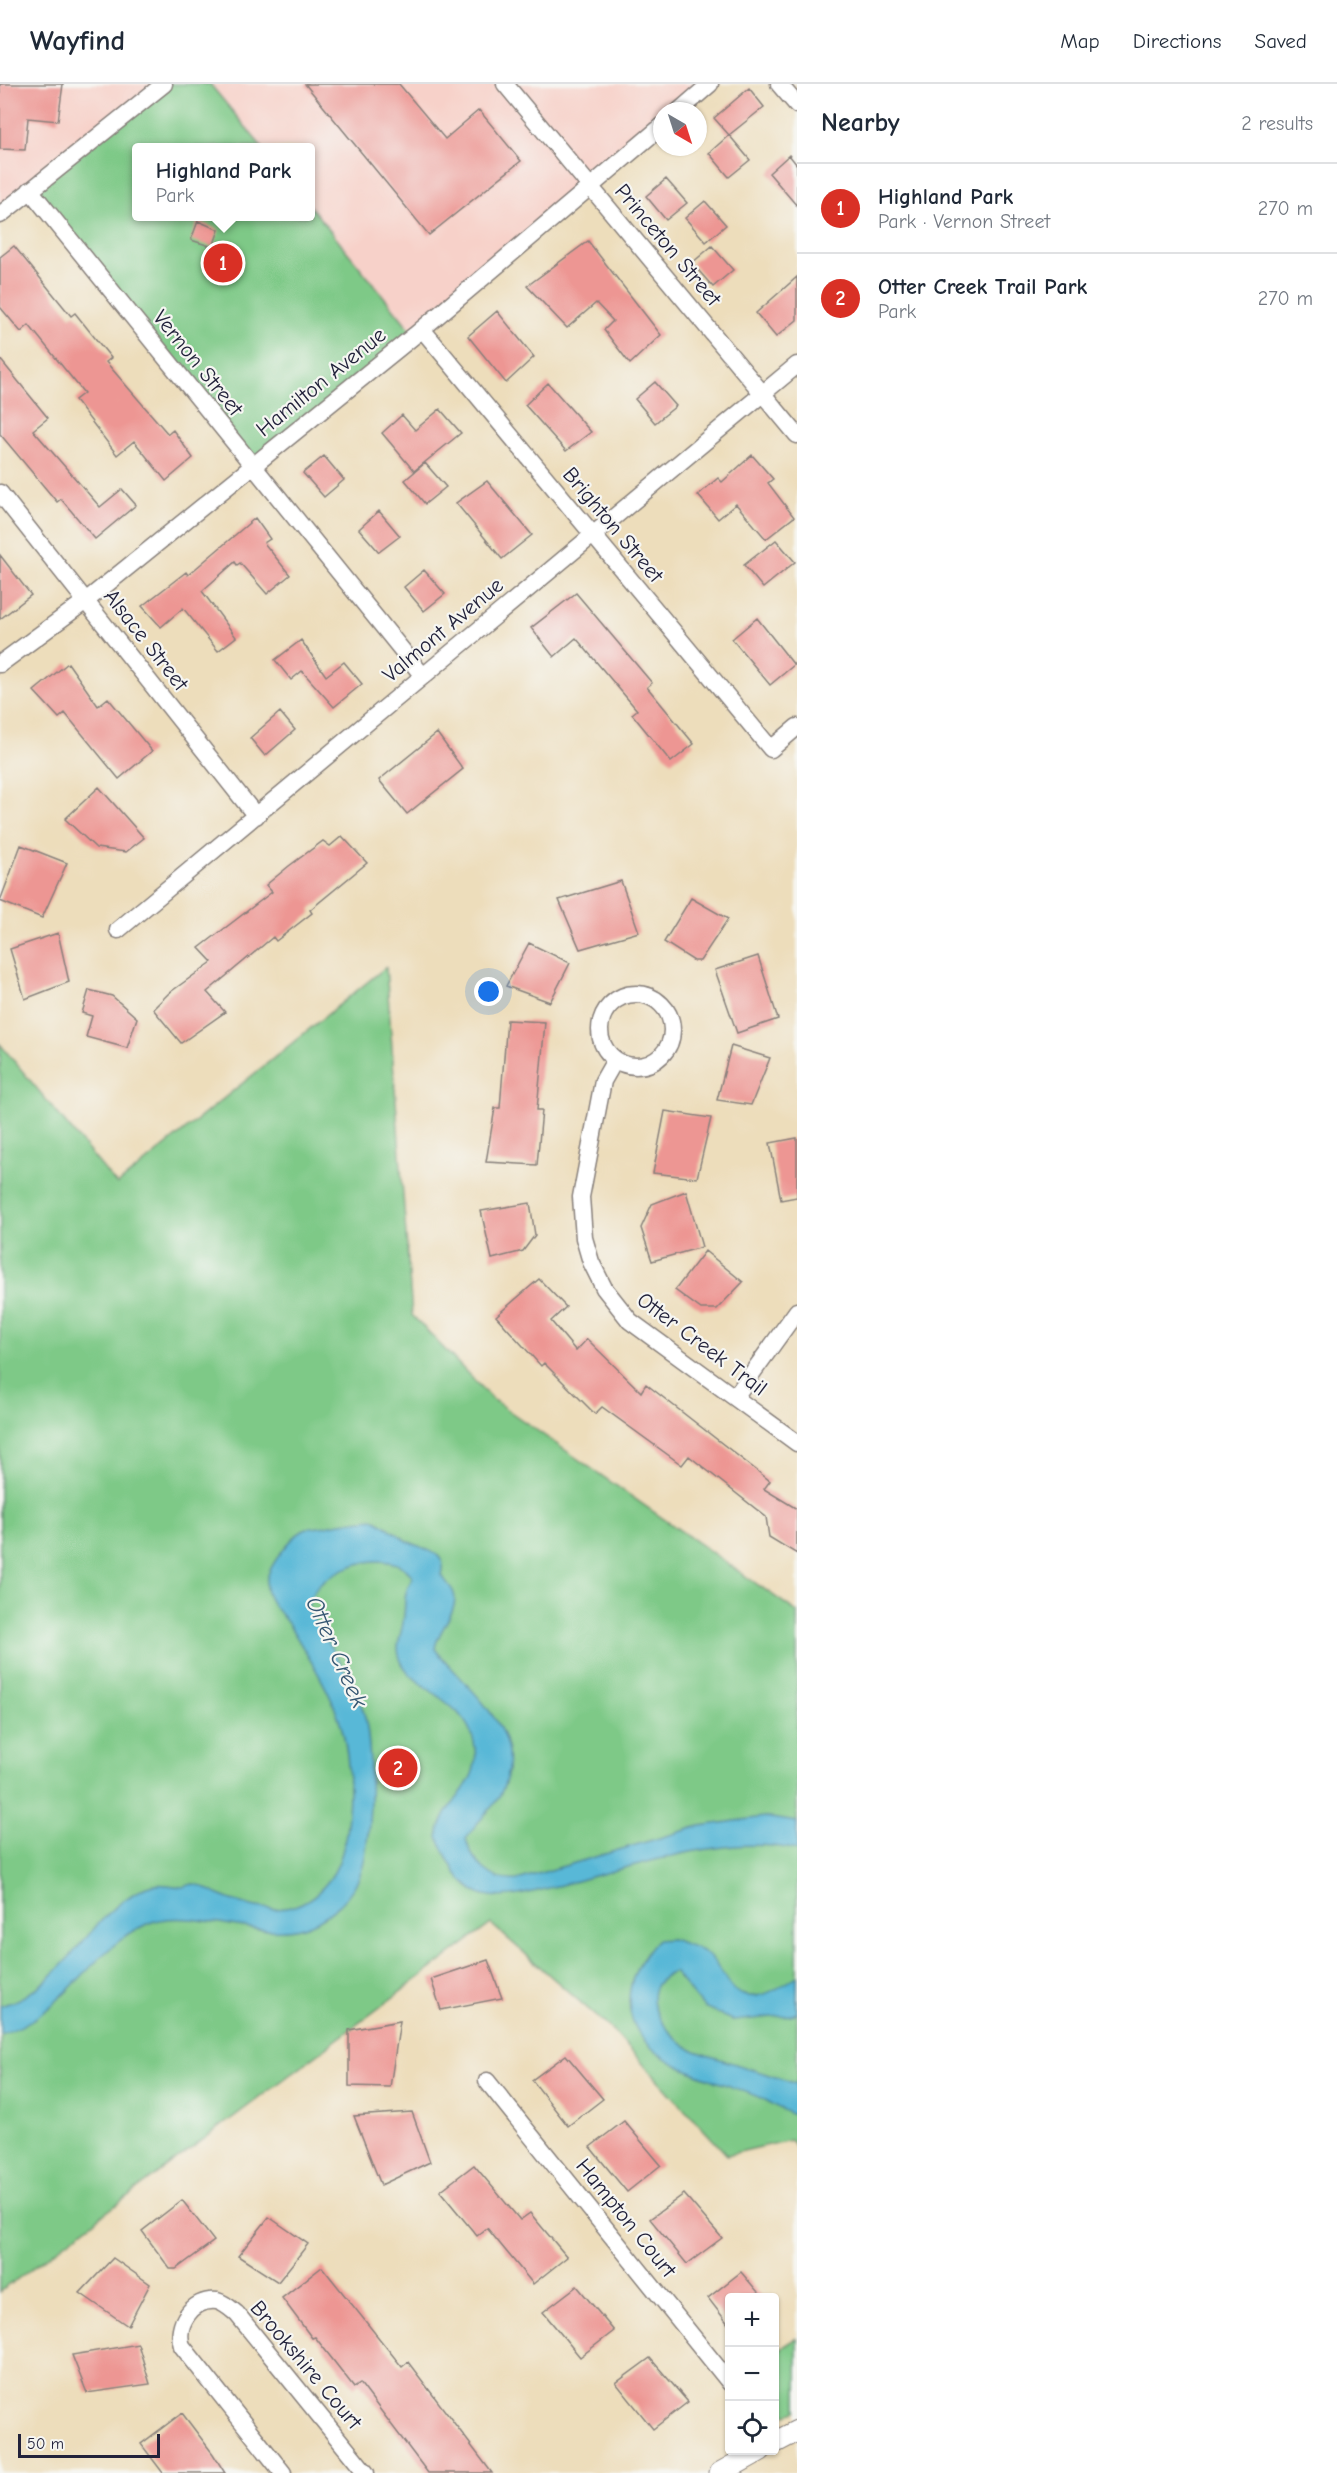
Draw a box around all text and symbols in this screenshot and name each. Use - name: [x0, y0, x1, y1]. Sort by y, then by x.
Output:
- text: Wayfind: [30, 25, 125, 57]
- text: Map: [1060, 29, 1100, 53]
- text: Directions: [1133, 29, 1222, 53]
- text: Saved: [1255, 29, 1307, 53]
- north arrow: [653, 102, 707, 156]
- text: Nearby: [821, 108, 900, 138]
- text: 2 results: [1241, 112, 1313, 135]
- popup: [132, 143, 315, 221]
- text: Highland Park: [156, 158, 291, 184]
- street label: Princeton Street: [609, 179, 727, 312]
- text: Park: [156, 184, 194, 207]
- text: Highland Park: [878, 184, 1013, 210]
- text: 1: [837, 197, 844, 220]
- text: 270 m: [1258, 197, 1313, 220]
- text: Park · Vernon Street: [878, 210, 1050, 233]
- pin: 1: [204, 240, 242, 285]
- text: Otter Creek Trail Park: [878, 274, 1087, 300]
- text: 2: [836, 287, 845, 310]
- text: 270 m: [1258, 287, 1313, 310]
- text: Park: [878, 300, 916, 323]
- street label: Vernon Street: [147, 305, 249, 422]
- street label: Hamilton Avenue: [251, 322, 391, 442]
- street label: Brighton Street: [557, 462, 669, 589]
- street label: Valmont Avenue: [377, 572, 509, 688]
- street label: Alsace Street: [98, 584, 194, 697]
- your location: [474, 977, 503, 1006]
- street label: Otter Creek Trail: [632, 1287, 772, 1401]
- water label: Otter Creek: [300, 1592, 374, 1712]
- pin: 2: [378, 1746, 418, 1790]
- street label: Hampton Court: [570, 2153, 682, 2283]
- map controls: [725, 2293, 779, 2455]
- button: +: [725, 2293, 779, 2347]
- street label: Brookshire Court: [245, 2295, 368, 2435]
- button: −: [725, 2347, 779, 2401]
- button: locate: [725, 2401, 779, 2455]
- scale bar: [18, 2431, 160, 2458]
- text: 50 m: [27, 2435, 64, 2453]

